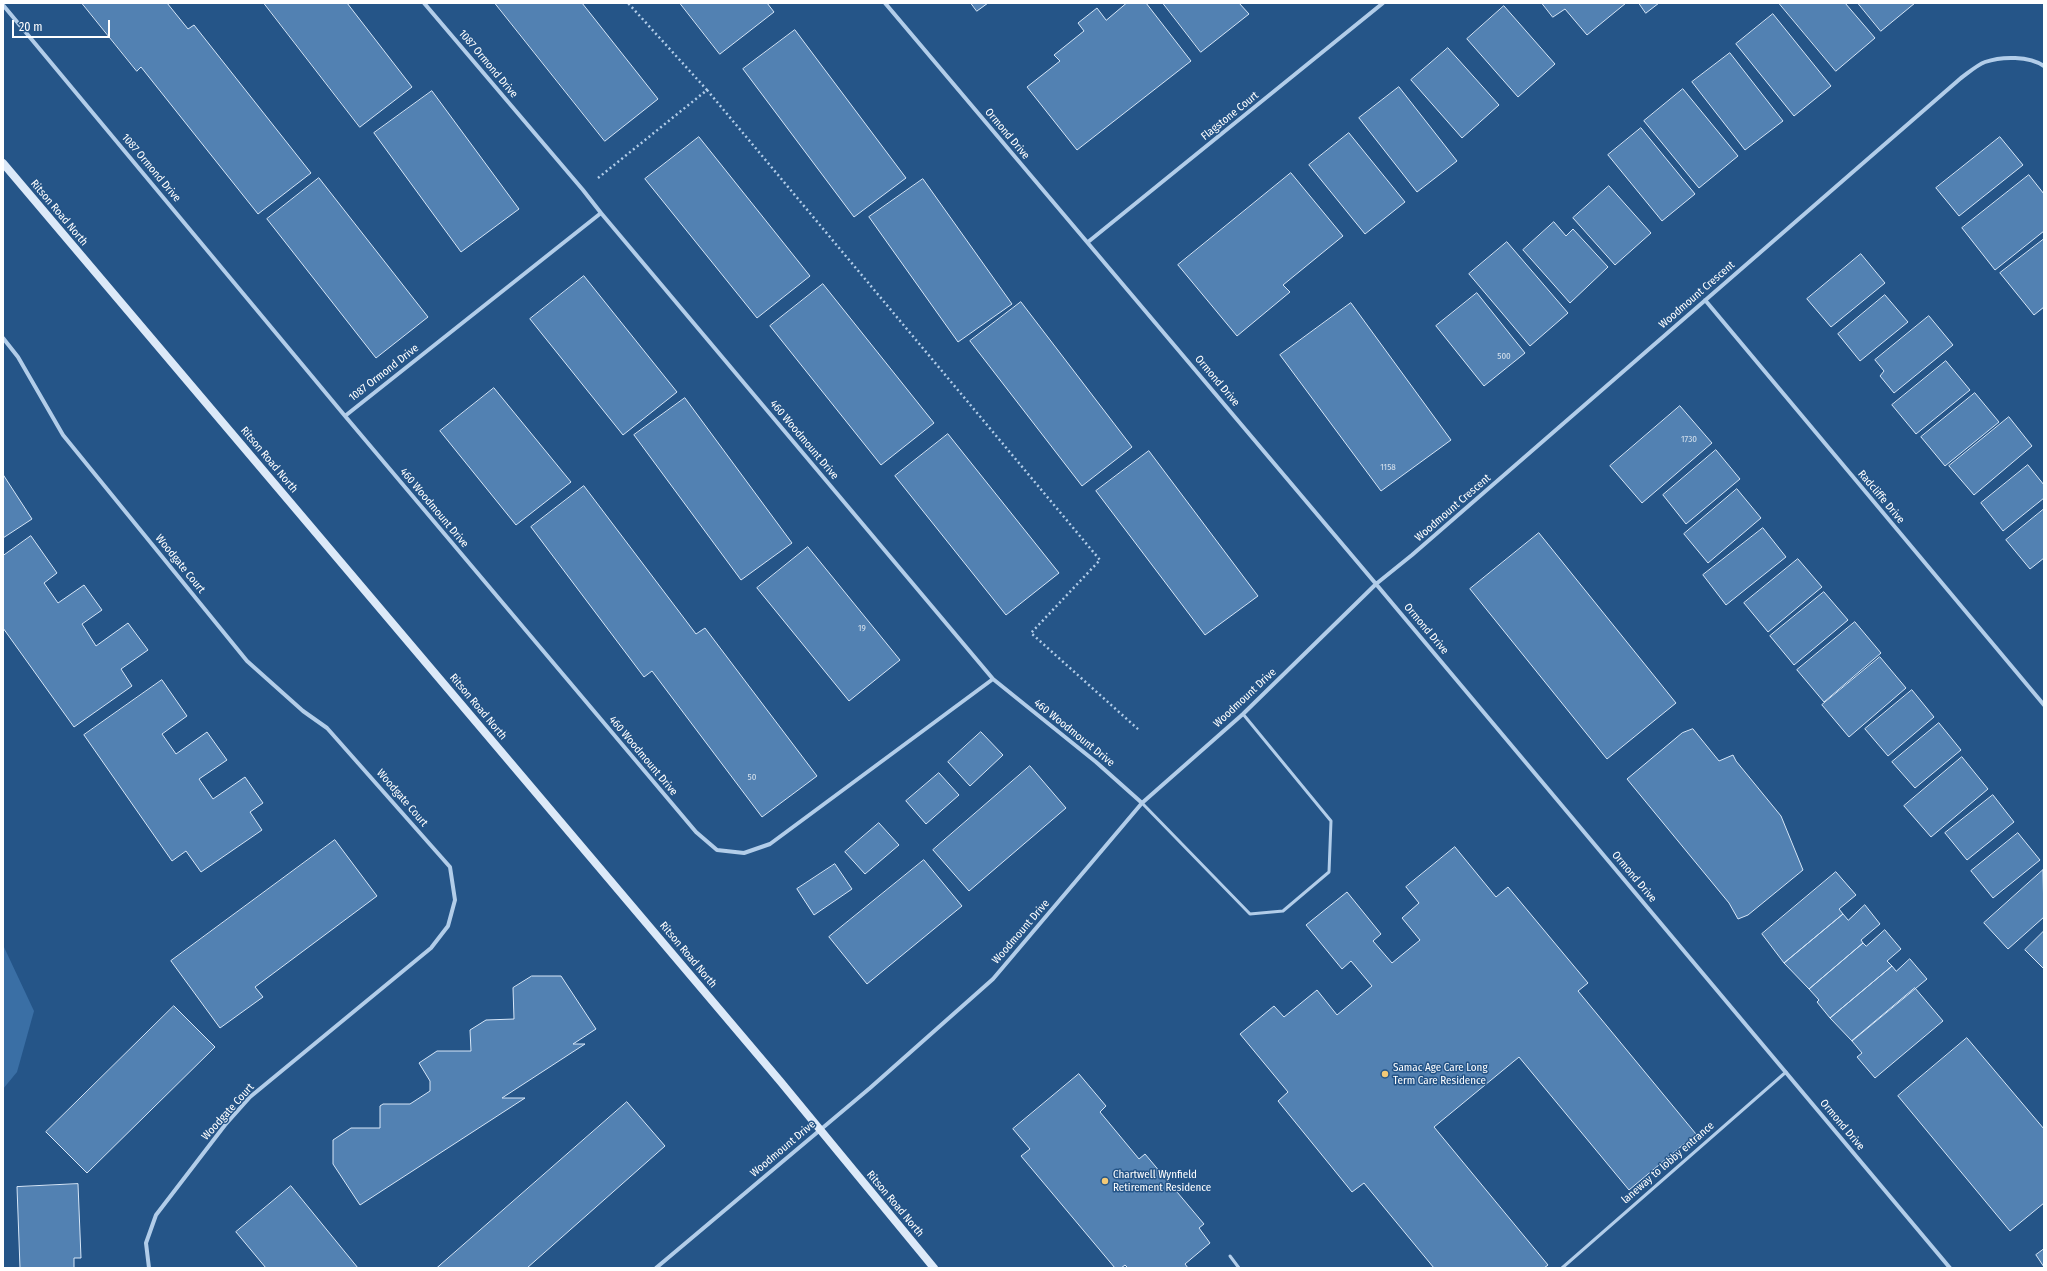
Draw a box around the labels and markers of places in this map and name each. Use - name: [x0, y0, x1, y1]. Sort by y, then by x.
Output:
- place label: Samac Age Care Long Term Care Residence: [1393, 1061, 1488, 1087]
- marker: Samac Age Care Long Term Care Residence: [1380, 1069, 1390, 1079]
- place label: Chartwell Wynfield Retirement Residence: [1113, 1168, 1211, 1194]
- marker: Chartwell Wynfield Retirement Residence: [1100, 1176, 1110, 1186]

